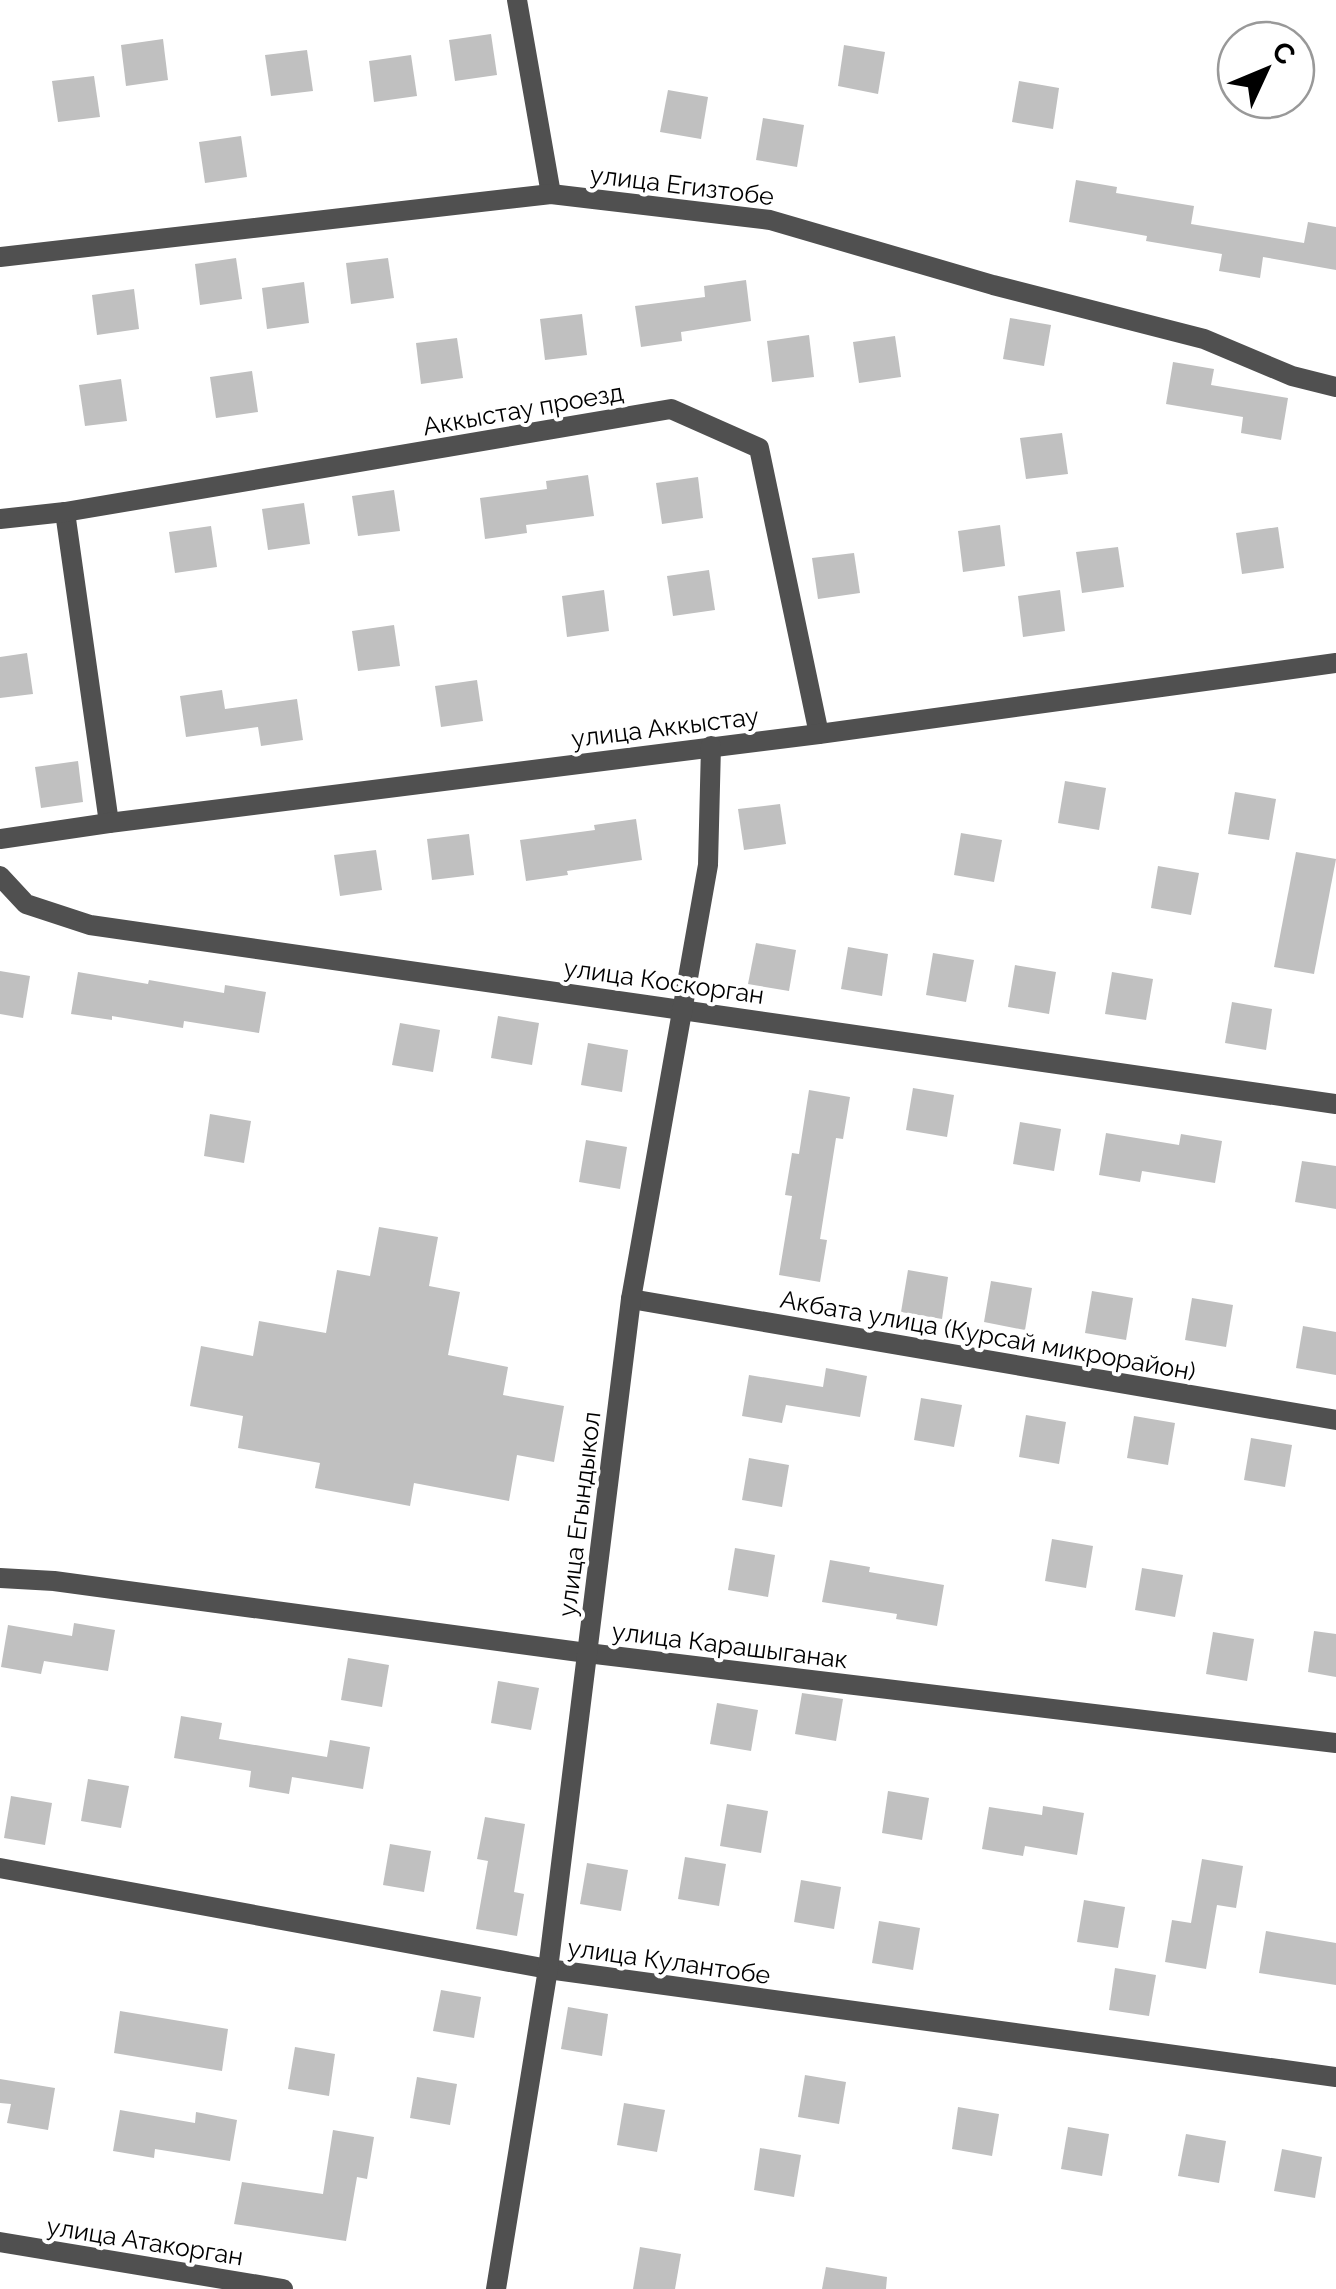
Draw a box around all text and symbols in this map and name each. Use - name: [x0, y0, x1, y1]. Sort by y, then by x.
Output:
- north arrow: [1216, 20, 1316, 120]
- text: С: [1265, 35, 1302, 71]
- street label: улица Егизтобе: [588, 159, 776, 211]
- street label: Аккыстау проезд: [420, 377, 626, 441]
- street label: улица Аккыстау: [570, 701, 761, 753]
- street label: улица Коскорган: [562, 952, 766, 1010]
- street label: Акбата улица (Курсай микрорайон): [778, 1284, 1198, 1386]
- street label: улица Егындыкол: [552, 1410, 606, 1618]
- street label: улица Карашыганак: [610, 1616, 850, 1674]
- street label: улица Кулантобе: [566, 1932, 772, 1990]
- street label: улица Атакорган: [45, 2211, 245, 2271]

